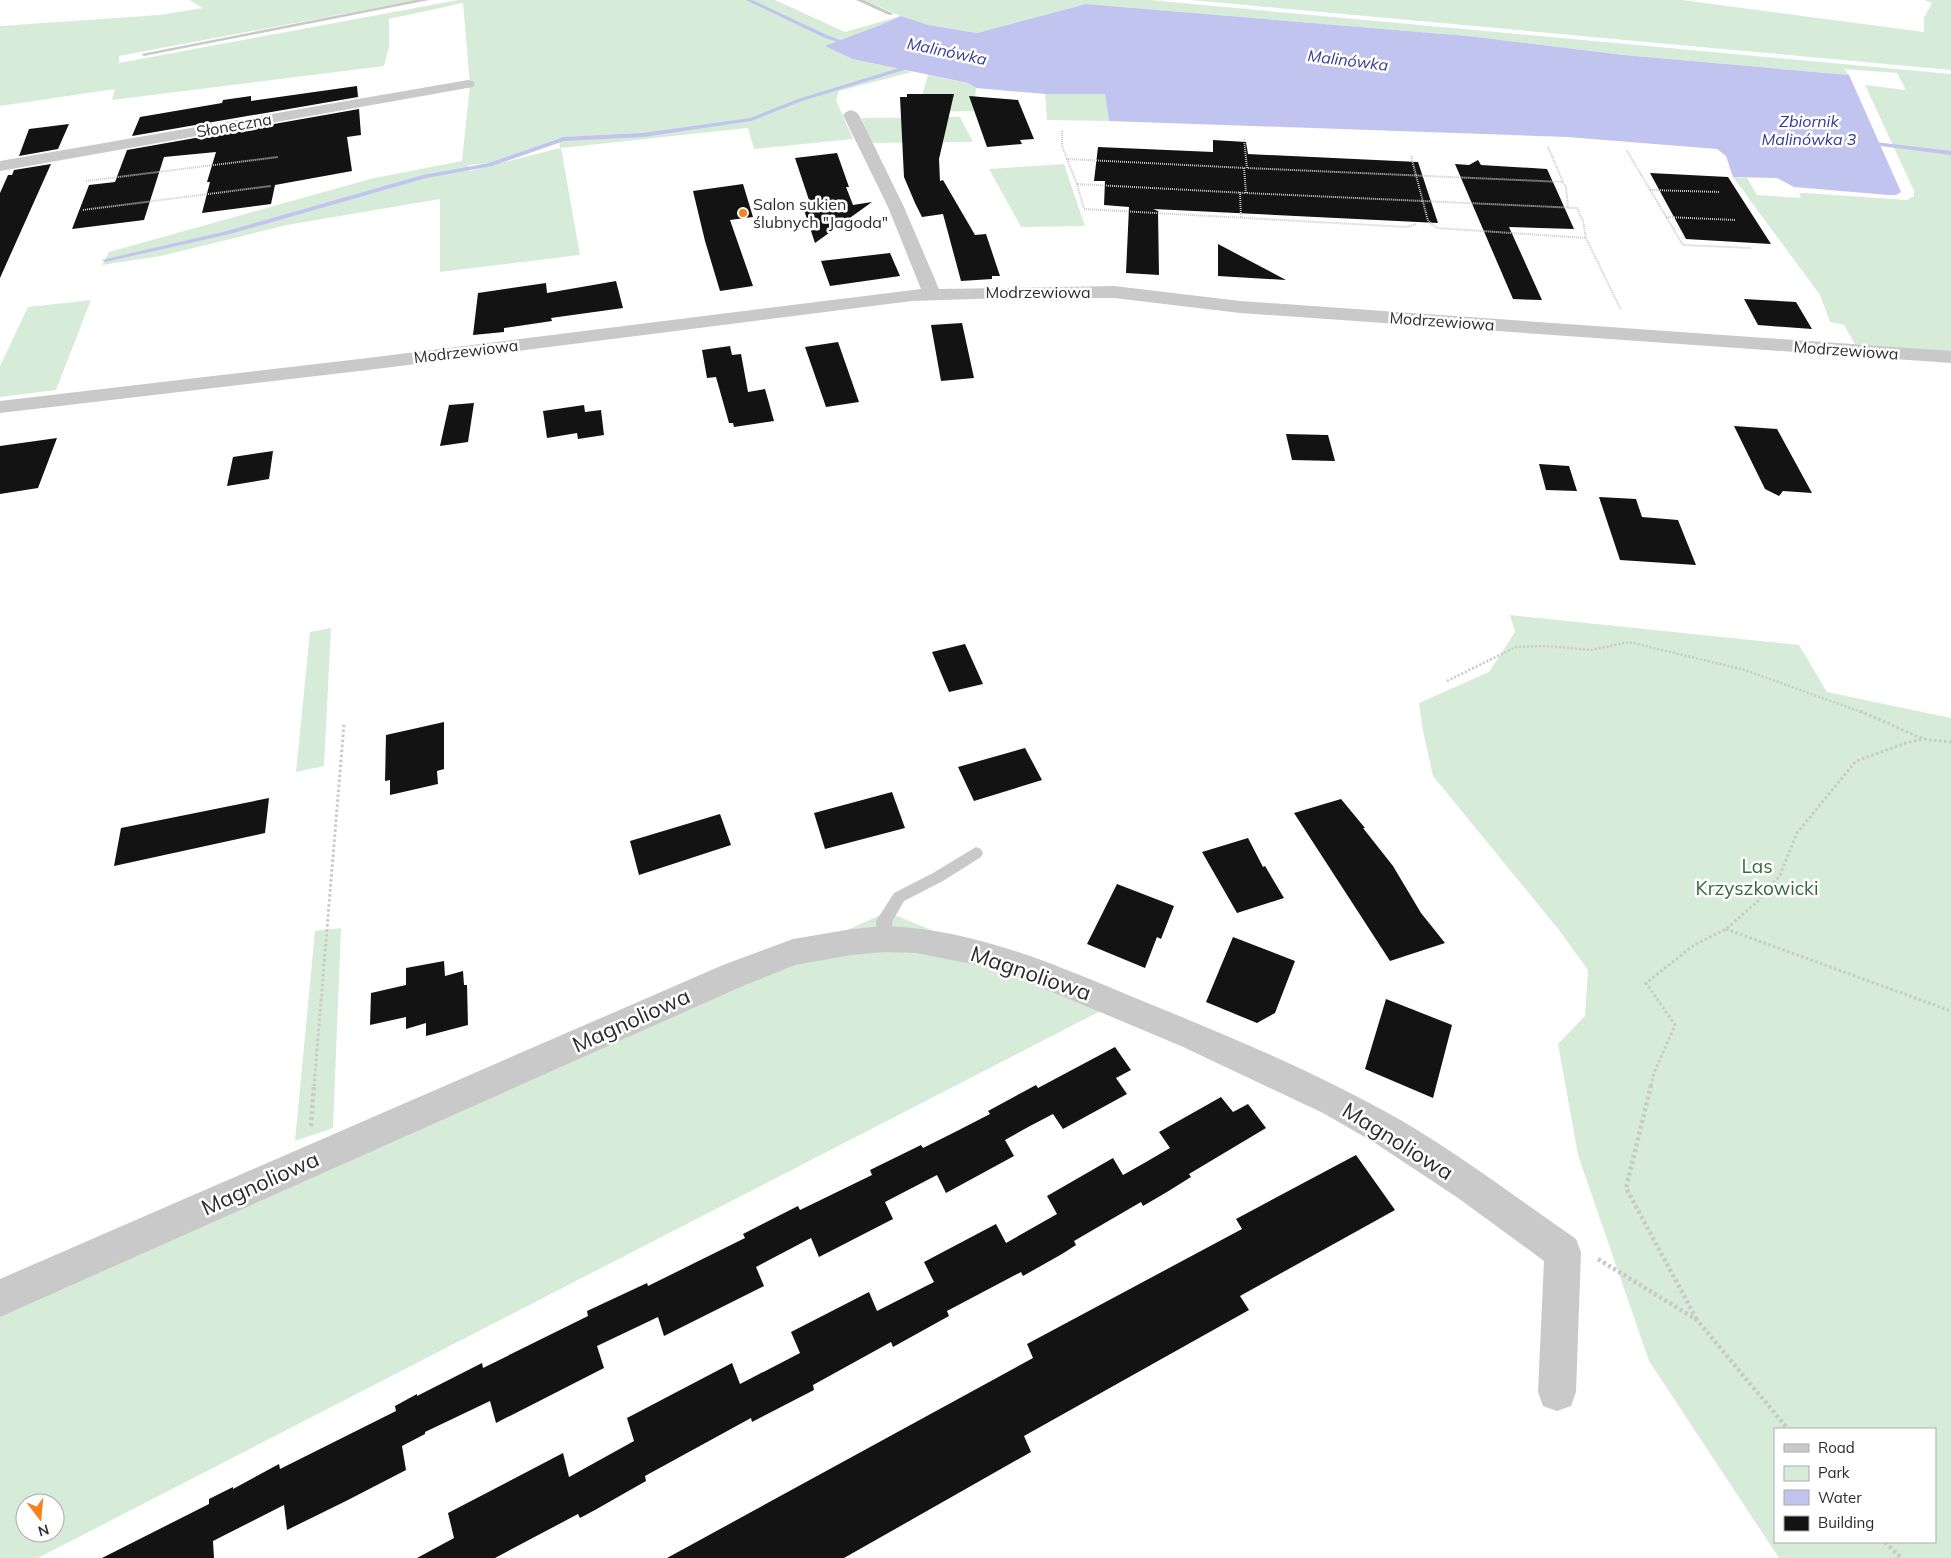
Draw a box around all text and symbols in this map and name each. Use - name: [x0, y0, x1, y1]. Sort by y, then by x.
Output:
- water label: Malinówka: [905, 33, 989, 69]
- water label: Malinówka: [1307, 45, 1390, 75]
- street label: Słoneczna: [195, 109, 273, 141]
- water label: Zbiornik Malinówka 3: [1762, 111, 1857, 149]
- place label: Salon sukien ślubnych "Jagoda": [753, 194, 888, 232]
- marker: Salon sukien ślubnych "Jagoda": [737, 207, 749, 219]
- street label: Modrzewiowa: [985, 282, 1091, 302]
- street label: Modrzewiowa: [1389, 307, 1495, 335]
- street label: Modrzewiowa: [413, 335, 519, 367]
- street label: Modrzewiowa: [1793, 336, 1899, 364]
- park label: Las Krzyszkowicki: [1696, 854, 1818, 900]
- street label: Magnoliowa: [967, 939, 1095, 1007]
- street label: Magnoliowa: [568, 982, 694, 1058]
- street label: Magnoliowa: [1337, 1096, 1459, 1186]
- street label: Magnoliowa: [197, 1145, 323, 1221]
- legend: [1774, 1428, 1936, 1543]
- text: Road: [1818, 1438, 1855, 1457]
- text: Park: [1818, 1463, 1850, 1482]
- text: Water: [1818, 1488, 1862, 1507]
- north arrow: [15, 1493, 65, 1543]
- text: Building: [1818, 1513, 1874, 1532]
- text: N: [36, 1520, 51, 1541]

